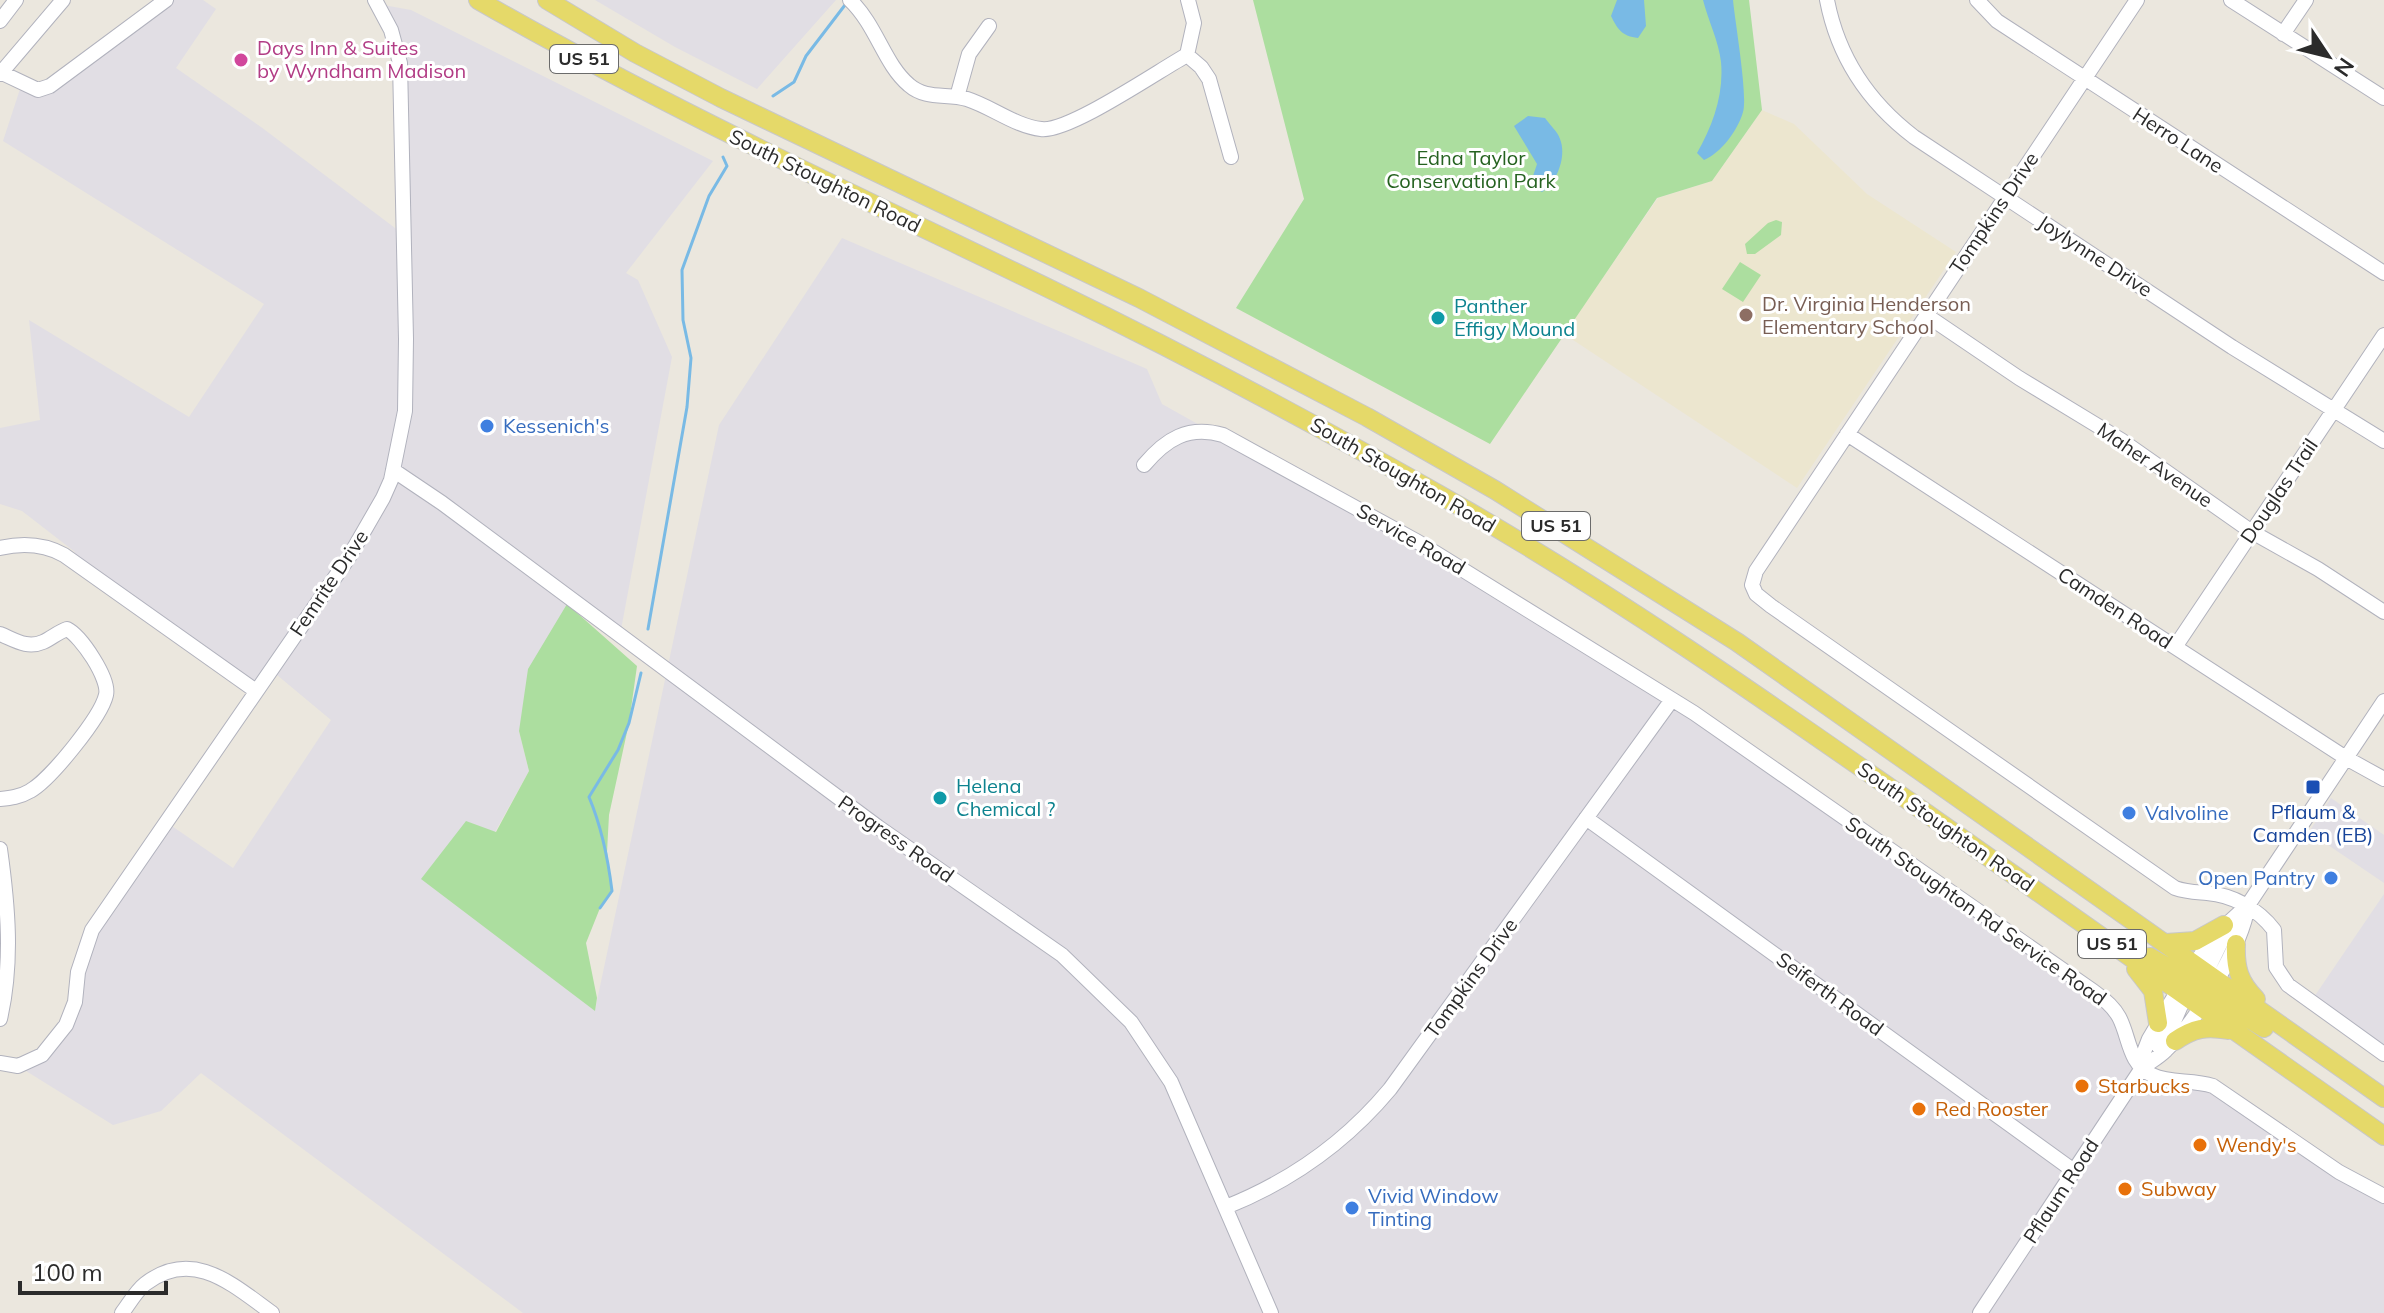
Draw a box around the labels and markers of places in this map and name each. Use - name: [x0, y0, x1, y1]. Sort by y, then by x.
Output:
- place label: Days Inn & Suites by Wyndham Madison: [257, 35, 466, 83]
- marker: Days Inn & Suites by Wyndham Madison: [232, 51, 250, 69]
- place label: Dr. Virginia Henderson Elementary School: [1762, 291, 1971, 339]
- place label: Panther Effigy Mound: [1454, 293, 1575, 341]
- marker: Dr. Virginia Henderson Elementary School: [1737, 306, 1755, 324]
- marker: Panther Effigy Mound: [1429, 309, 1447, 327]
- place label: Kessenich's: [503, 413, 610, 438]
- marker: Kessenich's: [478, 417, 496, 435]
- place label: Helena Chemical ?: [956, 773, 1055, 821]
- marker: Pflaum & Camden (EB): [2304, 778, 2322, 796]
- marker: Helena Chemical ?: [931, 789, 949, 807]
- place label: Pflaum & Camden (EB): [2253, 799, 2373, 847]
- place label: Valvoline: [2145, 800, 2229, 825]
- marker: Valvoline: [2120, 804, 2138, 822]
- place label: Open Pantry: [2198, 865, 2315, 890]
- marker: Open Pantry: [2322, 869, 2340, 887]
- place label: Starbucks: [2098, 1073, 2190, 1098]
- marker: Starbucks: [2073, 1077, 2091, 1095]
- place label: Red Rooster: [1935, 1096, 2049, 1121]
- marker: Red Rooster: [1910, 1100, 1928, 1118]
- place label: Wendy's: [2216, 1132, 2297, 1157]
- marker: Wendy's: [2191, 1136, 2209, 1154]
- place label: Subway: [2141, 1176, 2217, 1201]
- marker: Subway: [2116, 1180, 2134, 1198]
- place label: Vivid Window Tinting: [1368, 1183, 1499, 1231]
- marker: Vivid Window Tinting: [1343, 1199, 1361, 1217]

